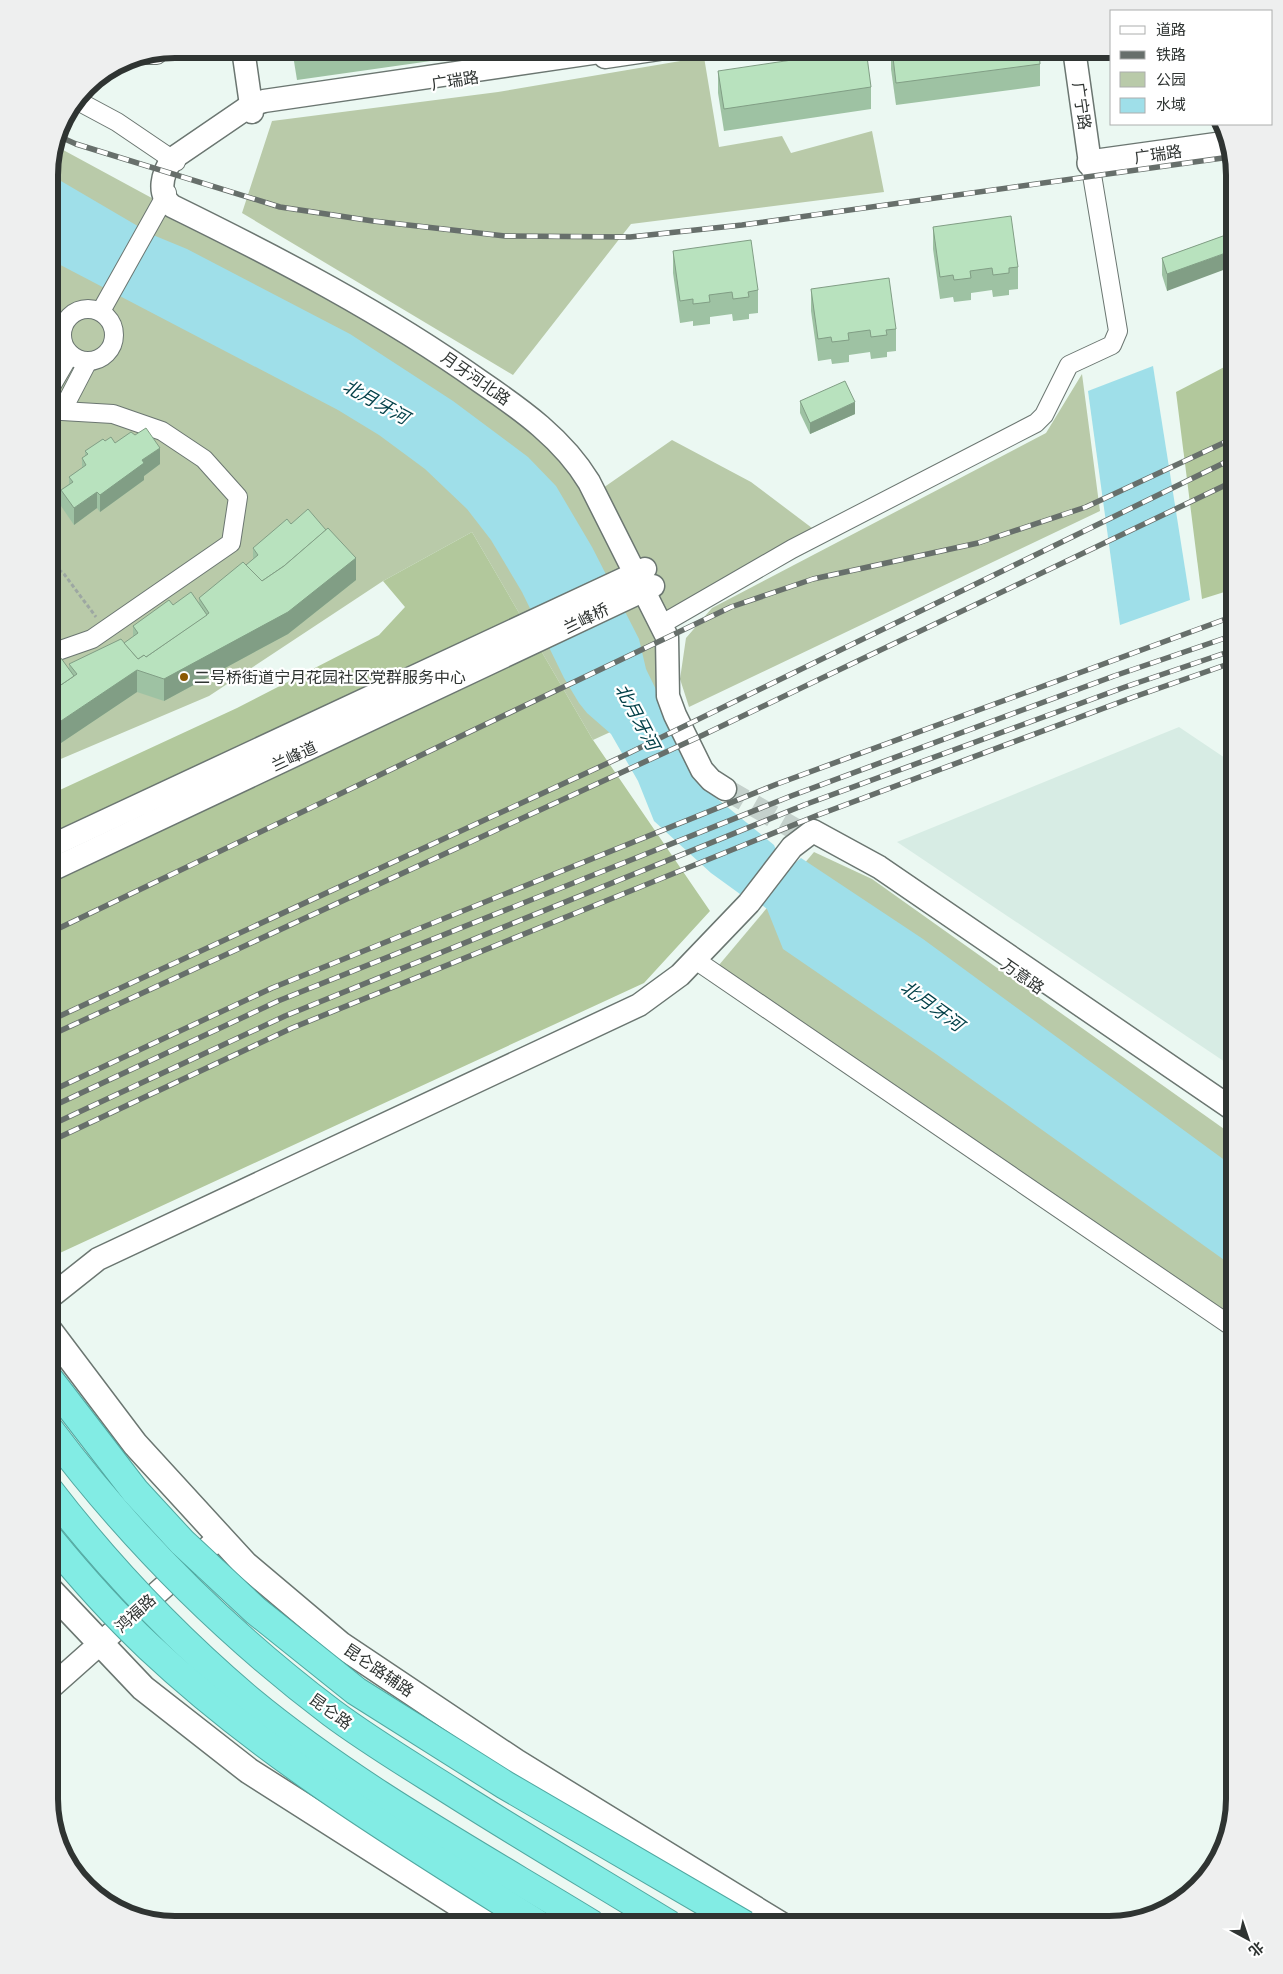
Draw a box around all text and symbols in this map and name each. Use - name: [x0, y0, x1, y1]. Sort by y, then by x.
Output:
- legend: [1110, 10, 1273, 125]
- text: 道路: [1156, 20, 1186, 39]
- text: 铁路: [1156, 45, 1186, 64]
- street label: 广瑞路: [430, 66, 480, 94]
- text: 公园: [1156, 70, 1186, 89]
- street label: 广宁路: [1069, 81, 1095, 131]
- text: 水域: [1156, 95, 1186, 114]
- street label: 广瑞路: [1133, 141, 1183, 167]
- street label: 月牙河北路: [437, 347, 515, 409]
- water label: 北月牙河: [339, 374, 416, 431]
- street label: 兰峰桥: [560, 598, 612, 638]
- place label: 二号桥街道宁月花园社区党群服务中心: [194, 667, 466, 687]
- marker: 二号桥街道宁月花园社区党群服务中心: [178, 671, 190, 683]
- water label: 北月牙河: [610, 680, 666, 757]
- street label: 兰峰道: [268, 737, 320, 775]
- street label: 万意路: [998, 954, 1048, 998]
- water label: 北月牙河: [896, 975, 971, 1038]
- street label: 鸿福路: [110, 1590, 160, 1636]
- street label: 昆仑路辅路: [340, 1639, 418, 1701]
- street label: 昆仑路: [306, 1689, 356, 1733]
- north arrow: [1223, 1914, 1273, 1964]
- text: 北: [1245, 1938, 1268, 1960]

